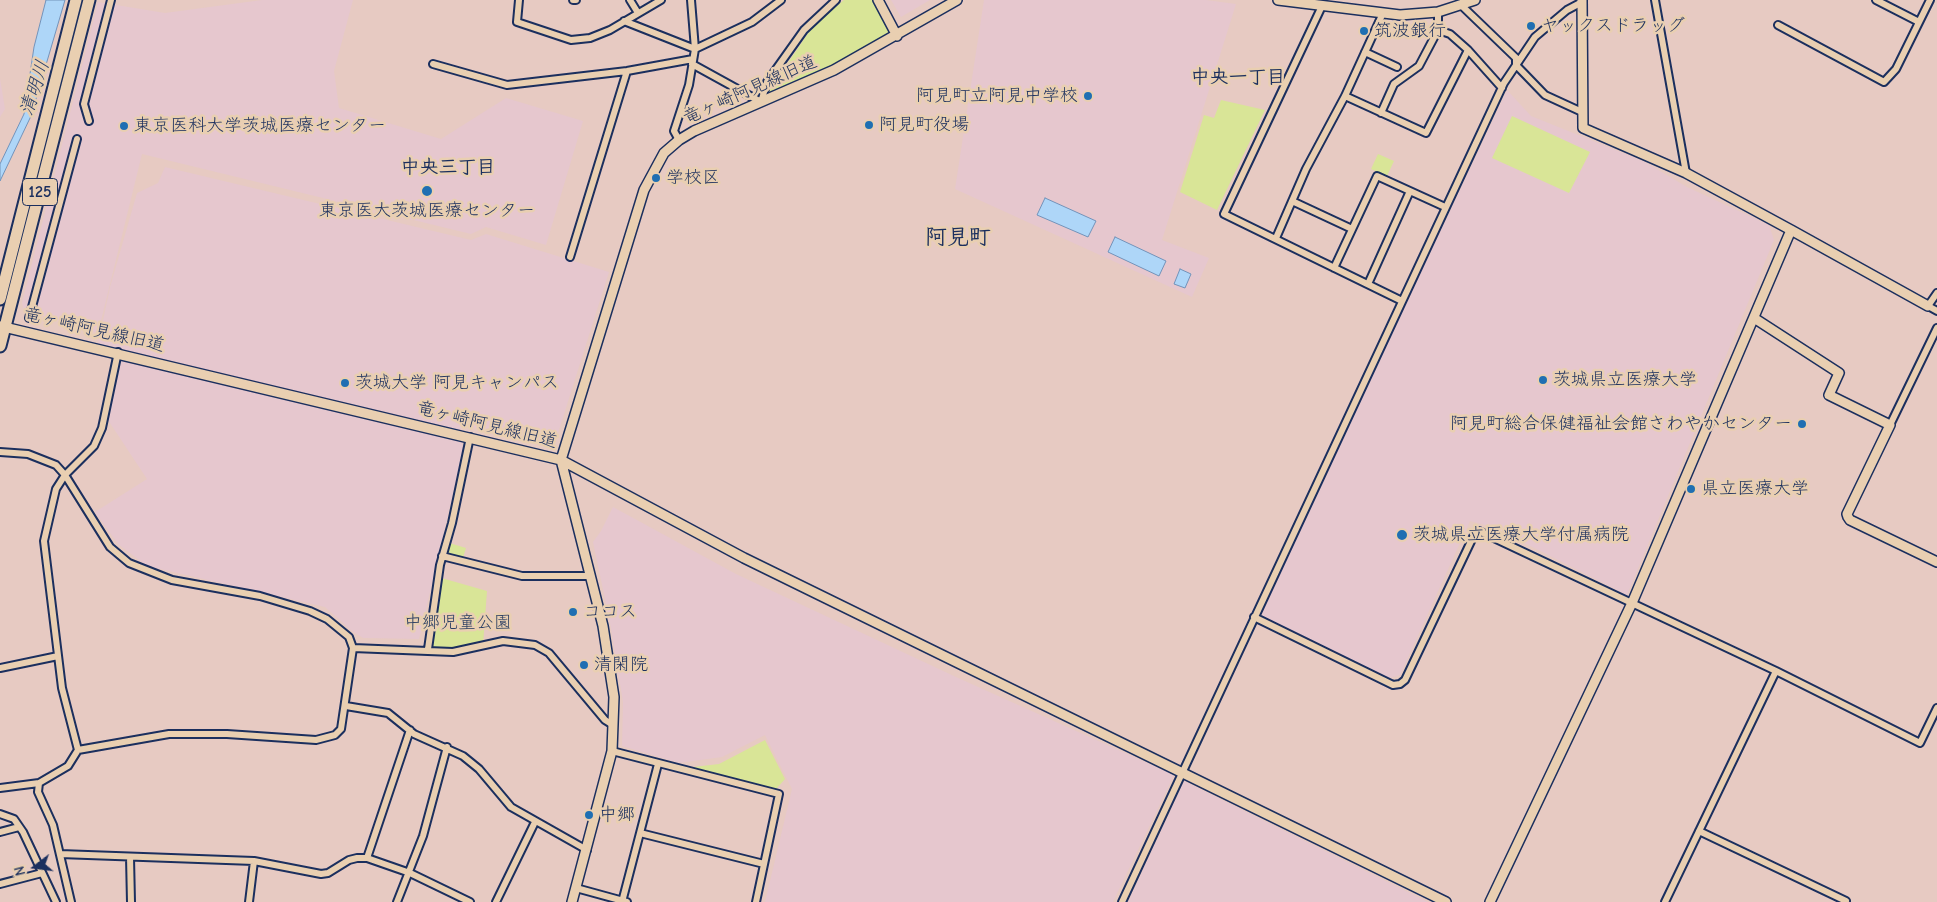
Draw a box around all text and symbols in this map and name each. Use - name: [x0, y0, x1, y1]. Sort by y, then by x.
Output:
- place label: ヤックスドラッグ: [1541, 15, 1685, 37]
- place label: 筑波銀行: [1374, 20, 1446, 42]
- marker: ヤックスドラッグ: [1525, 20, 1537, 32]
- marker: 筑波銀行: [1358, 25, 1370, 37]
- street label: 竜ヶ崎阿見線旧道: [680, 51, 820, 129]
- water label: 清明川: [15, 57, 55, 119]
- district label: 中央一丁目: [1191, 67, 1285, 89]
- place label: 阿見町立阿見中学校: [916, 85, 1078, 107]
- marker: 阿見町立阿見中学校: [1082, 90, 1094, 102]
- place label: 阿見町役場: [879, 114, 969, 136]
- place label: 東京医科大学茨城医療センター: [134, 115, 386, 137]
- marker: 阿見町役場: [863, 119, 875, 131]
- marker: 東京医科大学茨城医療センター: [118, 120, 130, 132]
- district label: 中央三丁目: [401, 157, 495, 179]
- place label: 学校区: [666, 167, 720, 189]
- marker: 学校区: [650, 172, 662, 184]
- road number: 125: [22, 178, 58, 206]
- marker: 東京医大茨城医療センター: [420, 184, 434, 198]
- place label: 東京医大茨城医療センター: [319, 200, 535, 222]
- district label: 阿見町: [925, 225, 991, 251]
- street label: 竜ヶ崎阿見線旧道: [21, 303, 167, 357]
- place label: 茨城県立医療大学: [1553, 369, 1697, 391]
- place label: 茨城大学 阿見キャンパス: [355, 372, 559, 394]
- marker: 茨城県立医療大学: [1537, 374, 1549, 386]
- marker: 茨城大学 阿見キャンパス: [339, 377, 351, 389]
- street label: 竜ヶ崎阿見線旧道: [415, 397, 559, 453]
- place label: 阿見町総合保健福祉会館さわやかセンター: [1450, 413, 1792, 435]
- marker: 阿見町総合保健福祉会館さわやかセンター: [1796, 418, 1808, 430]
- place label: 県立医療大学: [1701, 478, 1809, 500]
- marker: 県立医療大学: [1685, 483, 1697, 495]
- place label: 茨城県立医療大学付属病院: [1413, 524, 1629, 546]
- marker: 茨城県立医療大学付属病院: [1395, 528, 1409, 542]
- place label: ココス: [583, 601, 637, 623]
- marker: ココス: [567, 606, 579, 618]
- park label: 中郷児童公園: [404, 612, 512, 634]
- place label: 清閑院: [594, 654, 648, 676]
- marker: 清閑院: [578, 659, 590, 671]
- place label: 中郷: [599, 804, 635, 826]
- marker: 中郷: [583, 809, 595, 821]
- north arrow: [10, 842, 60, 892]
- text: N: [11, 864, 29, 878]

